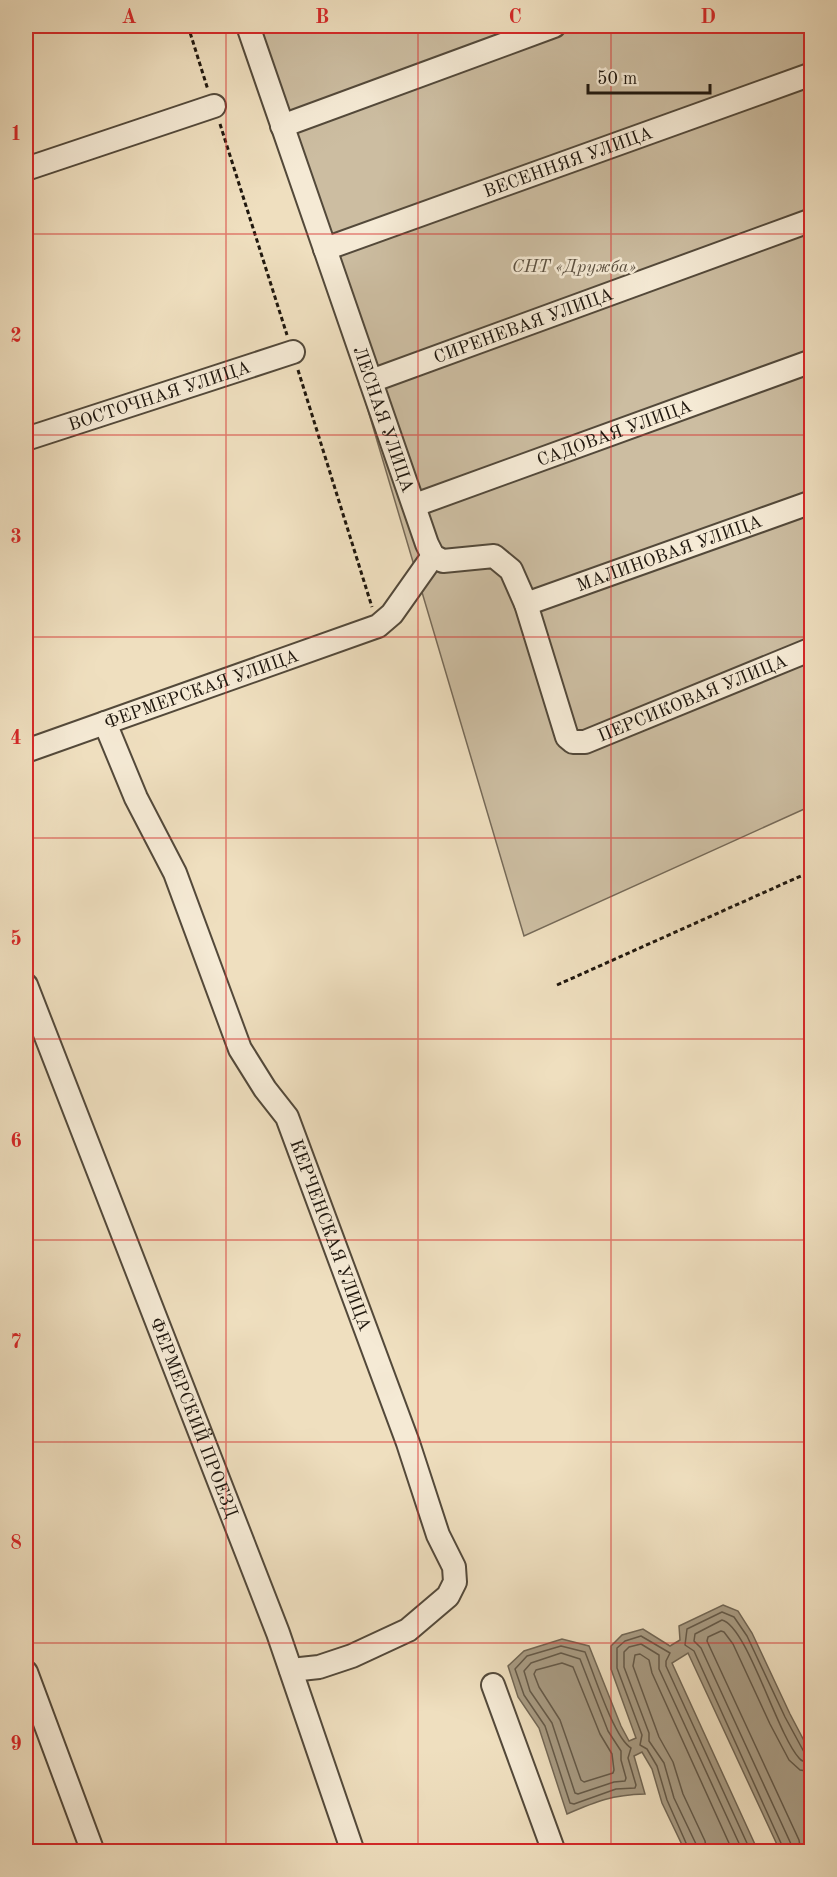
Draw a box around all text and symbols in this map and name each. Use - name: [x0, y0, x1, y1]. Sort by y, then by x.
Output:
- text: A: [121, 8, 137, 28]
- text: B: [315, 8, 329, 28]
- text: C: [508, 8, 522, 28]
- text: D: [700, 8, 716, 28]
- scale bar: [588, 57, 710, 95]
- text: 50 m: [597, 70, 637, 88]
- street label: ВЕСЕННЯЯ УЛИЦА: [481, 124, 655, 201]
- text: 1: [10, 125, 22, 145]
- park label: СНТ «Дружба»: [512, 258, 636, 276]
- street label: СИРЕНЕВАЯ УЛИЦА: [431, 285, 616, 367]
- text: 2: [10, 327, 22, 347]
- street label: ЛЕСНАЯ УЛИЦА: [349, 344, 417, 495]
- street label: ВОСТОЧНАЯ УЛИЦА: [66, 358, 253, 435]
- street label: САДОВАЯ УЛИЦА: [535, 397, 695, 470]
- street label: МАЛИНОВАЯ УЛИЦА: [574, 512, 765, 595]
- text: 3: [10, 528, 22, 548]
- street label: ФЕРМЕРСКАЯ УЛИЦА: [102, 647, 301, 732]
- street label: ПЕРСИКОВАЯ УЛИЦА: [595, 652, 790, 746]
- text: 4: [10, 729, 22, 749]
- text: 5: [10, 929, 22, 950]
- text: 6: [10, 1132, 22, 1152]
- street label: КЕРЧЕНСКАЯ УЛИЦА: [286, 1137, 374, 1334]
- street label: ФЕРМЕРСКИЙ ПРОЕЗД: [146, 1315, 240, 1520]
- text: 7: [10, 1333, 22, 1353]
- text: 8: [10, 1534, 22, 1554]
- text: 9: [10, 1735, 22, 1755]

